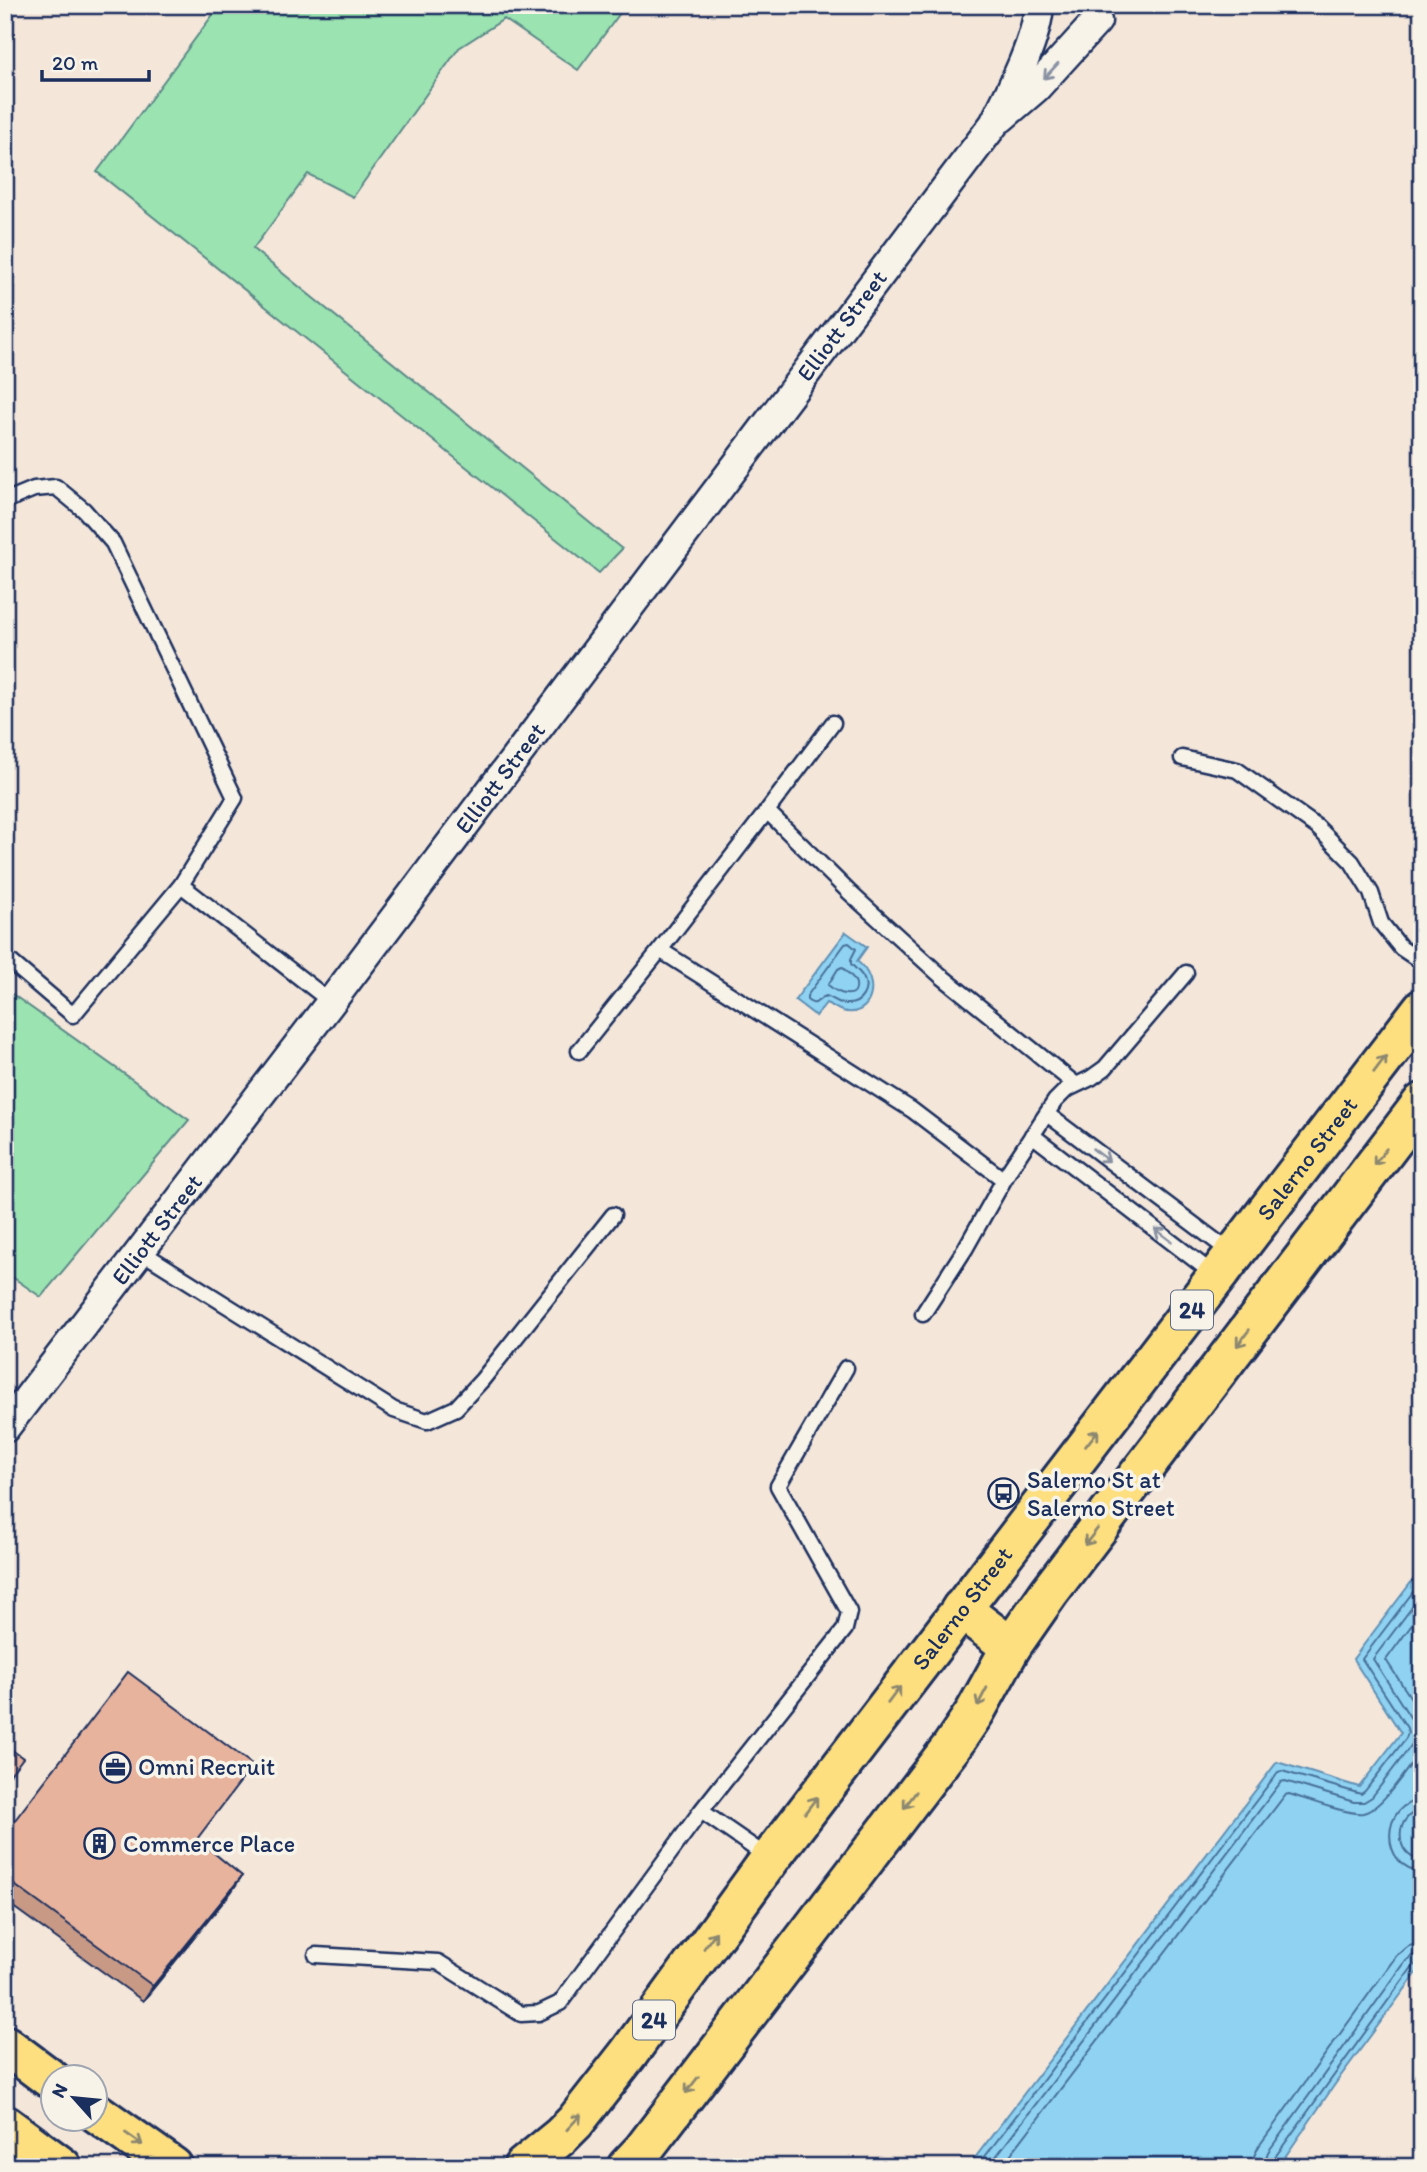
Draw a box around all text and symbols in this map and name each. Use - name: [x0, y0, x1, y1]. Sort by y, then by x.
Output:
- scale bar: [42, 38, 149, 82]
- text: 20 m: [52, 50, 99, 75]
- one-way arrow: [1043, 62, 1059, 80]
- street label: Elliott Street: [790, 264, 893, 387]
- street label: Elliott Street: [448, 716, 551, 839]
- one-way arrow: [1373, 1055, 1388, 1074]
- street label: Salerno Street: [1250, 1091, 1363, 1226]
- one-way arrow: [1092, 1147, 1110, 1162]
- one-way arrow: [1373, 1147, 1388, 1166]
- street label: Elliott Street: [105, 1168, 208, 1290]
- one-way arrow: [1154, 1228, 1173, 1242]
- road number: 24: [1171, 1290, 1213, 1330]
- one-way arrow: [1235, 1329, 1250, 1347]
- one-way arrow: [1085, 1430, 1100, 1448]
- place label: Salerno St at Salerno Street: [1027, 1465, 1175, 1522]
- bus stop icon: Salerno St at Salerno Street: [987, 1477, 1021, 1511]
- one-way arrow: [1084, 1527, 1099, 1546]
- street label: Salerno Street: [905, 1541, 1018, 1676]
- one-way arrow: [887, 1687, 902, 1705]
- one-way arrow: [975, 1687, 989, 1707]
- office icon: Omni Recruit: [98, 1750, 132, 1784]
- place label: Omni Recruit: [138, 1752, 275, 1781]
- one-way arrow: [903, 1791, 918, 1809]
- one-way arrow: [804, 1796, 819, 1815]
- building icon: Commerce Place: [83, 1827, 117, 1861]
- place label: Commerce Place: [123, 1829, 295, 1858]
- one-way arrow: [703, 1931, 718, 1950]
- road number: 24: [633, 2000, 675, 2039]
- north arrow: [38, 2064, 108, 2134]
- one-way arrow: [685, 2075, 700, 2094]
- text: N: [46, 2080, 72, 2101]
- one-way arrow: [566, 2113, 582, 2131]
- one-way arrow: [124, 2132, 143, 2146]

